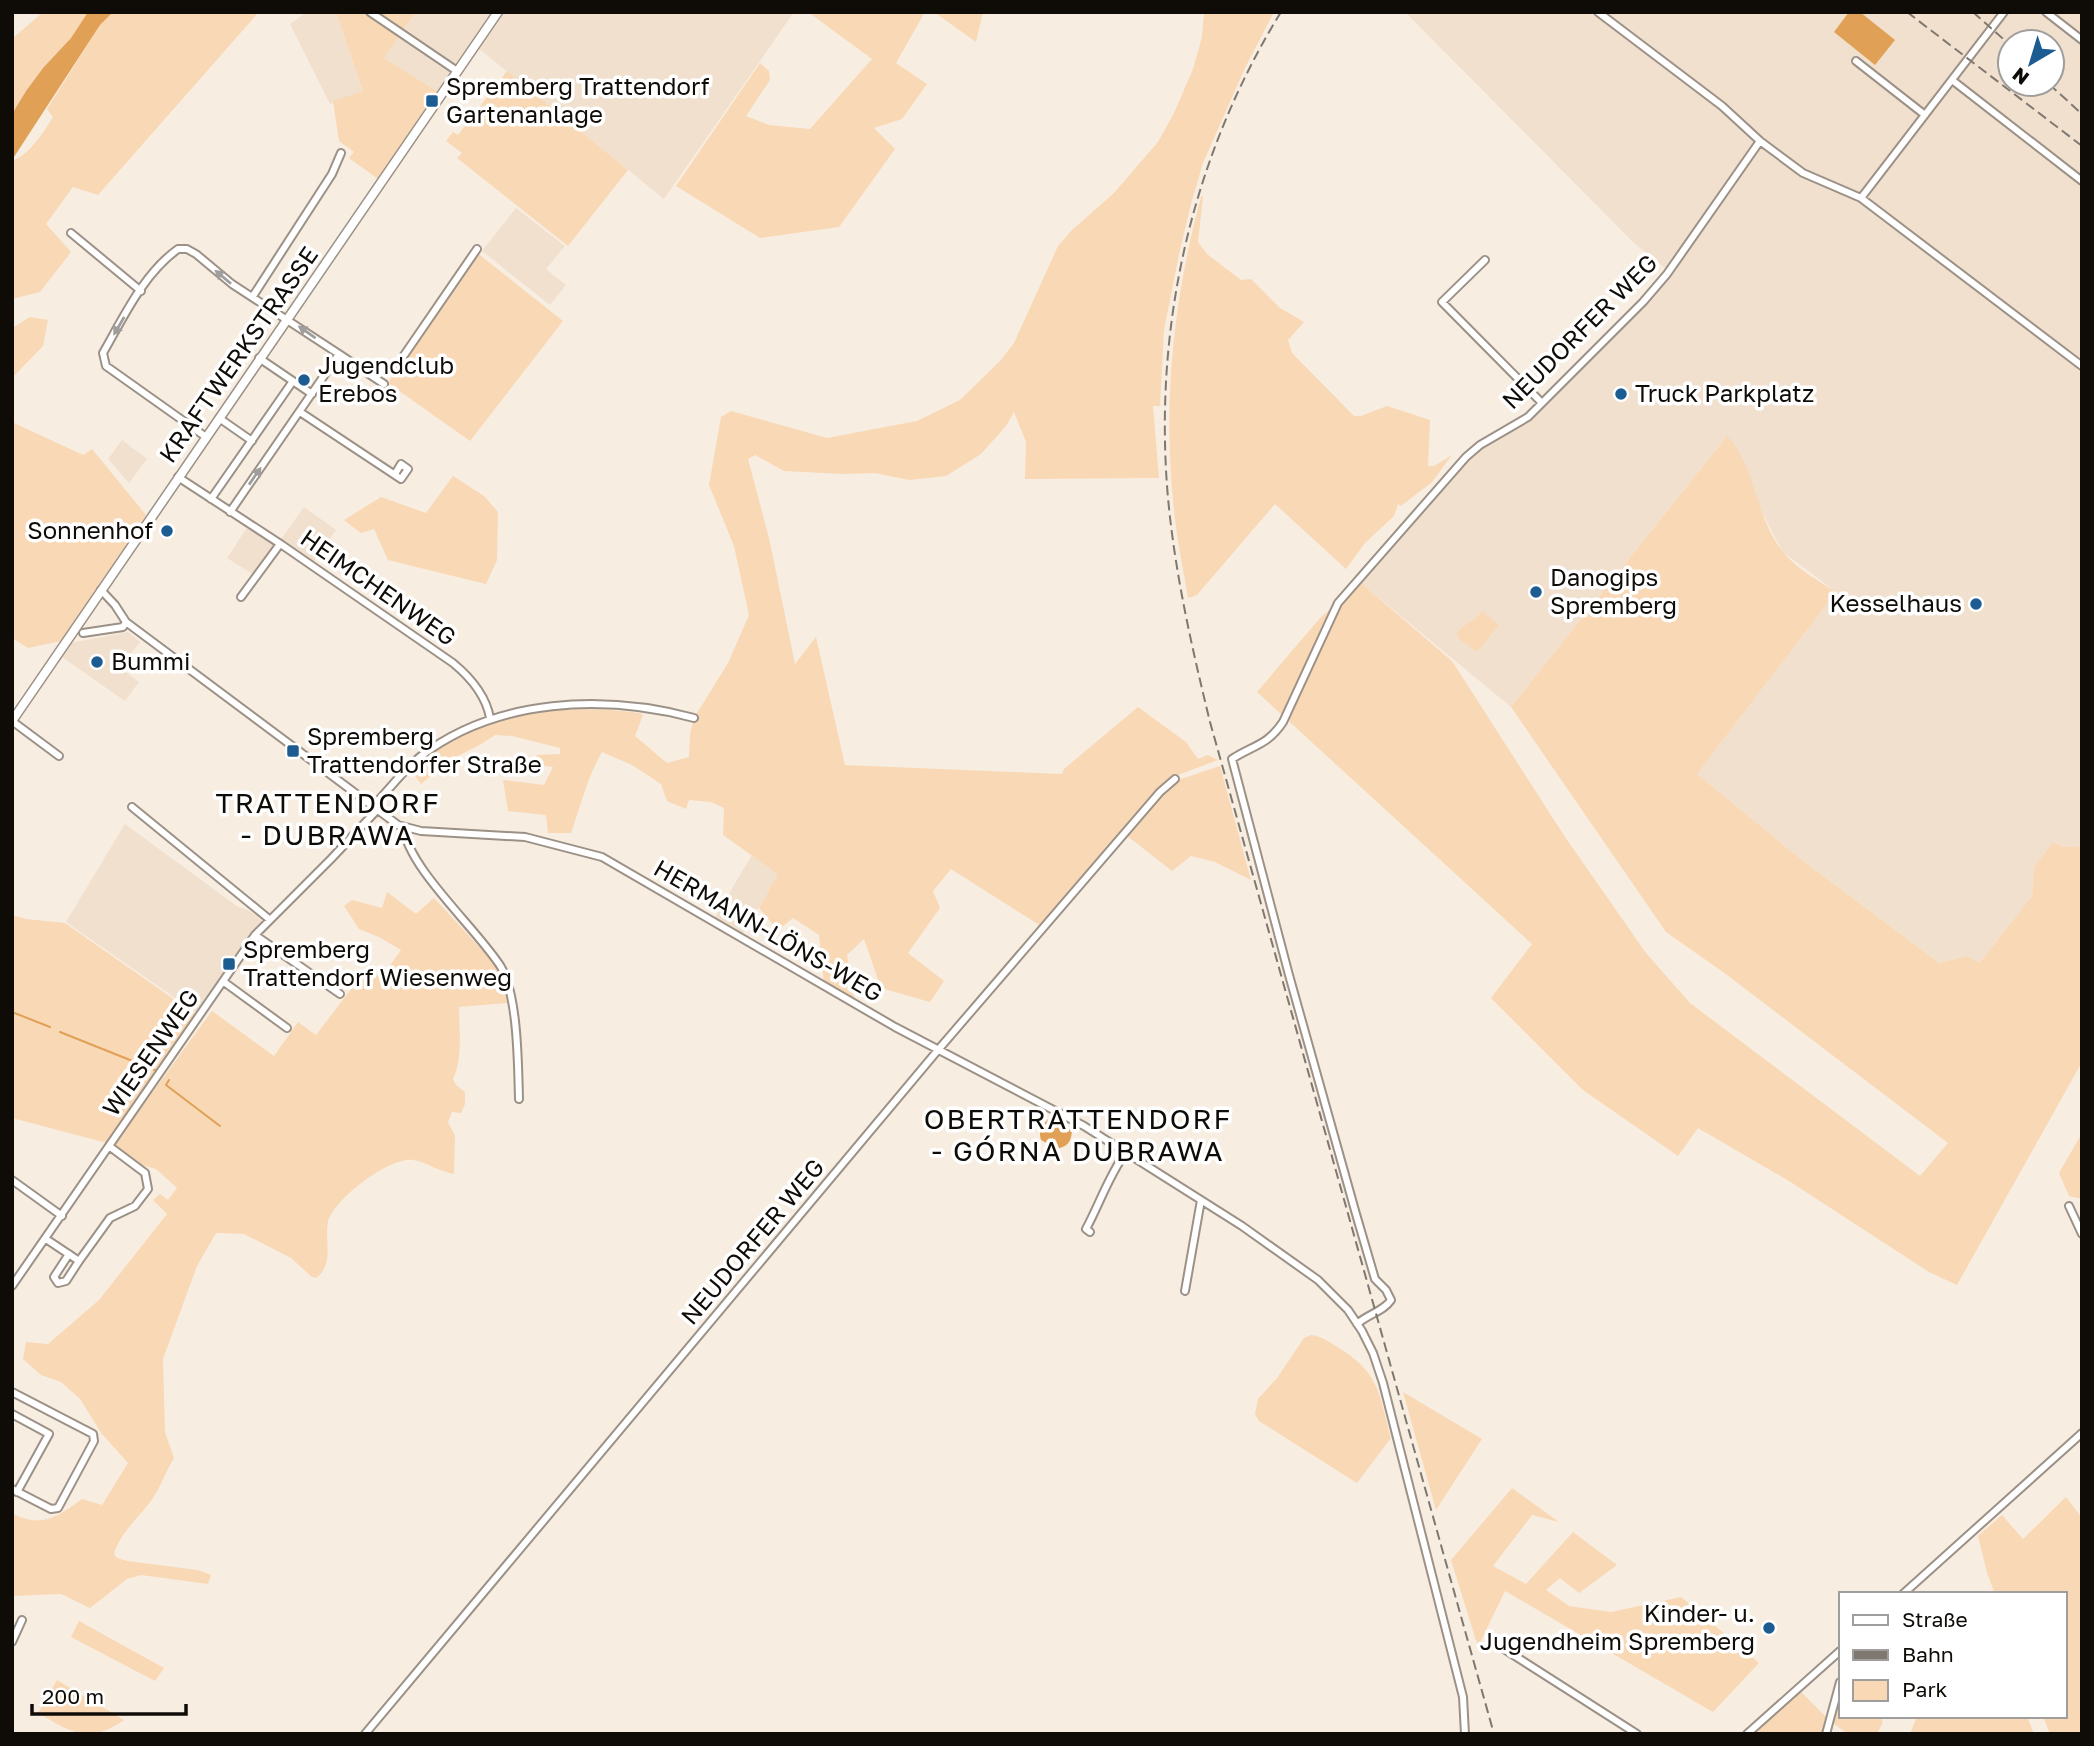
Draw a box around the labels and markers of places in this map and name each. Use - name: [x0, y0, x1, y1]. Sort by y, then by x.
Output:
- place label: Spremberg Trattendorf Gartenanlage: [446, 71, 710, 128]
- marker: Spremberg Trattendorf Gartenanlage: [424, 93, 440, 109]
- place label: Jugendclub Erebos: [318, 350, 454, 407]
- marker: Jugendclub Erebos: [296, 372, 312, 388]
- place label: Truck Parkplatz: [1635, 378, 1814, 407]
- marker: Truck Parkplatz: [1613, 386, 1629, 402]
- place label: Sonnenhof: [27, 515, 153, 544]
- marker: Sonnenhof: [159, 523, 175, 539]
- place label: Danogips Spremberg: [1550, 562, 1677, 619]
- marker: Danogips Spremberg: [1528, 584, 1544, 600]
- place label: Kesselhaus: [1829, 588, 1962, 617]
- marker: Kesselhaus: [1968, 596, 1984, 612]
- place label: Bummi: [111, 646, 191, 675]
- marker: Bummi: [89, 654, 105, 670]
- place label: Spremberg Trattendorfer Straße: [307, 721, 542, 778]
- marker: Spremberg Trattendorfer Straße: [285, 743, 301, 759]
- place label: Spremberg Trattendorf Wiesenweg: [243, 934, 512, 991]
- marker: Spremberg Trattendorf Wiesenweg: [221, 956, 237, 972]
- place label: Kinder- u. Jugendheim Spremberg: [1480, 1598, 1755, 1655]
- marker: Kinder- u. Jugendheim Spremberg: [1761, 1620, 1777, 1636]

